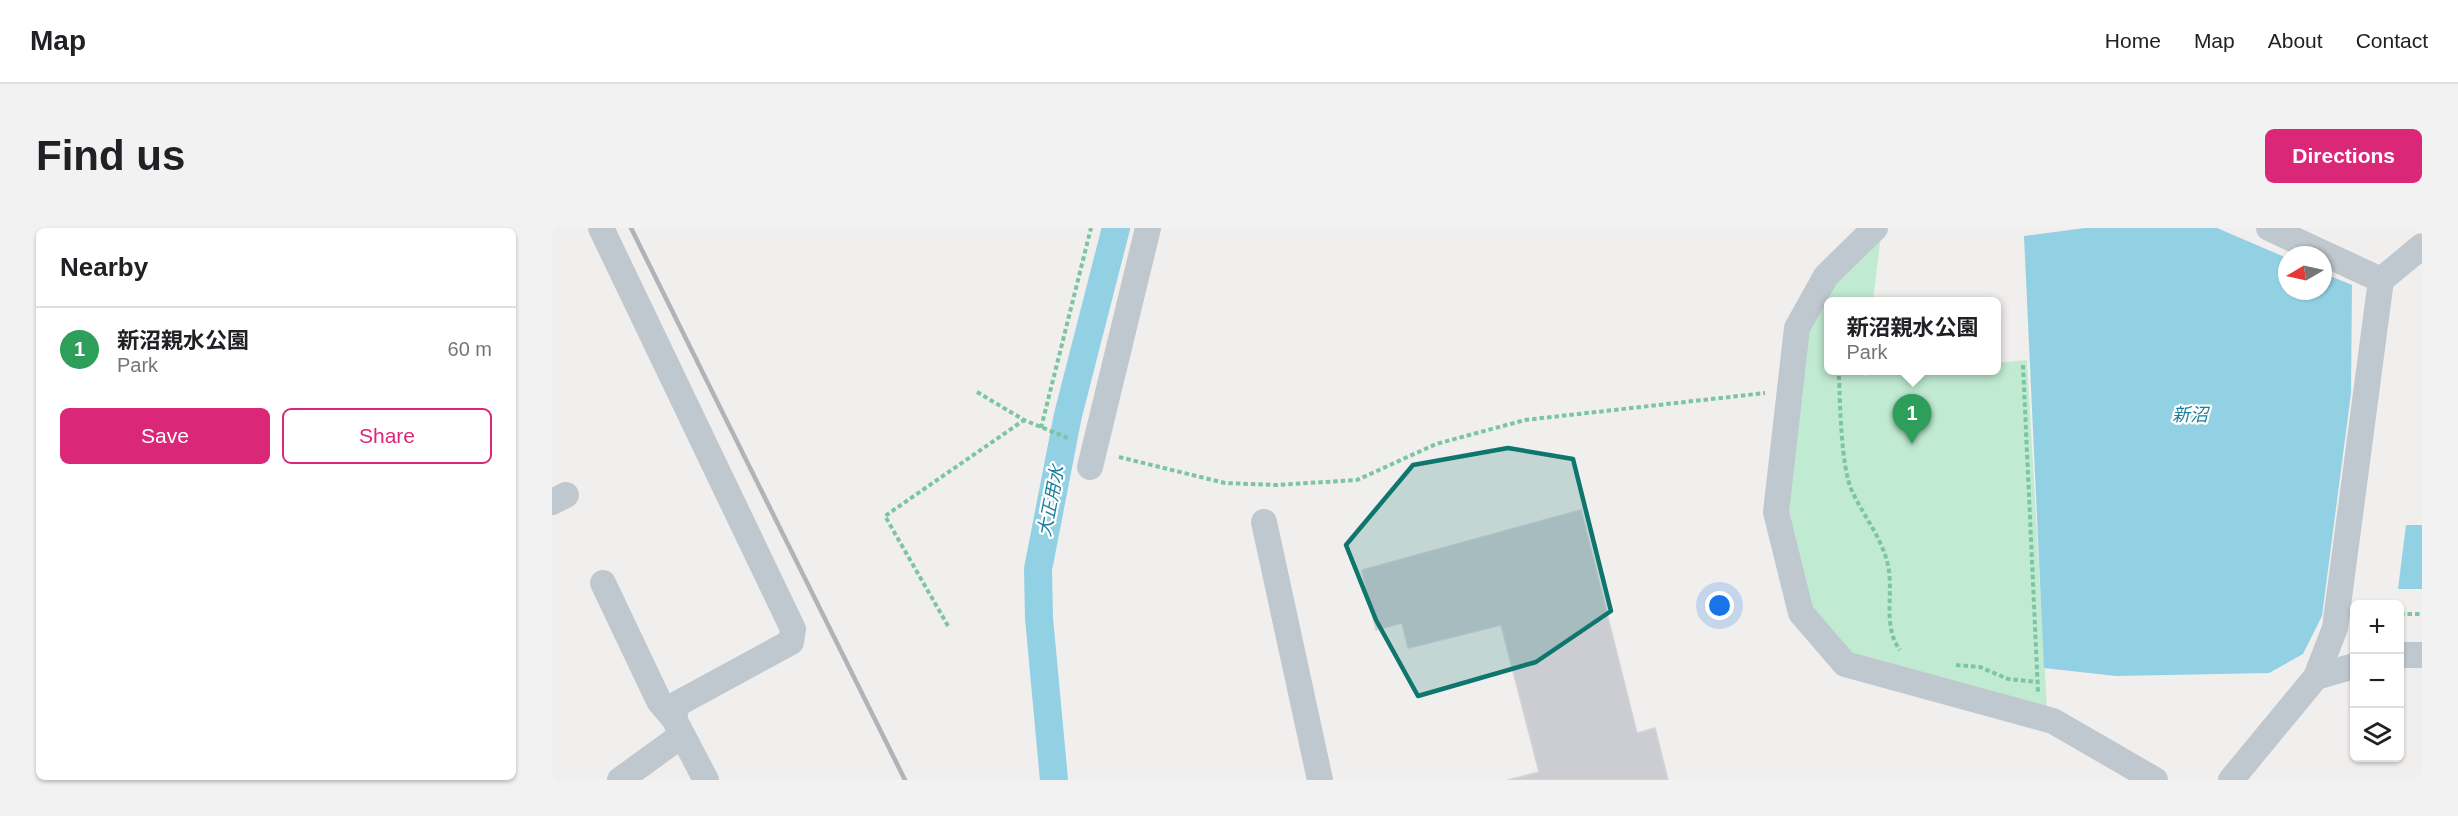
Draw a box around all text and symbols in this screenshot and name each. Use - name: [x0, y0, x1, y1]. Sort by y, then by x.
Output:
- text: Map: [30, 25, 86, 56]
- text: Home: [2105, 29, 2161, 52]
- text: Map: [2194, 29, 2235, 52]
- text: About: [2268, 29, 2323, 52]
- text: Contact: [2356, 29, 2428, 52]
- button: Directions: [2265, 129, 2422, 183]
- text: Find us: [36, 132, 185, 179]
- north arrow: [2278, 246, 2332, 300]
- text: Nearby: [60, 252, 148, 282]
- popup: [1824, 297, 2001, 375]
- text: 新沼親水公園: [1846, 315, 1979, 340]
- text: 新沼親水公園: [117, 328, 249, 353]
- text: 1: [74, 338, 85, 360]
- text: 60 m: [448, 338, 492, 360]
- text: Park: [1846, 341, 1888, 363]
- text: Park: [117, 354, 158, 376]
- pin: 1: [1892, 394, 1932, 444]
- water label: 新沼: [2172, 405, 2211, 425]
- button: Save: [60, 408, 270, 464]
- button: Share: [282, 408, 492, 464]
- water label: 大正用水: [1034, 462, 1068, 538]
- your location: [1705, 591, 1734, 620]
- map controls: [2350, 600, 2404, 762]
- button: +: [2350, 600, 2404, 654]
- button: −: [2350, 654, 2404, 708]
- button: layers: [2350, 708, 2404, 762]

